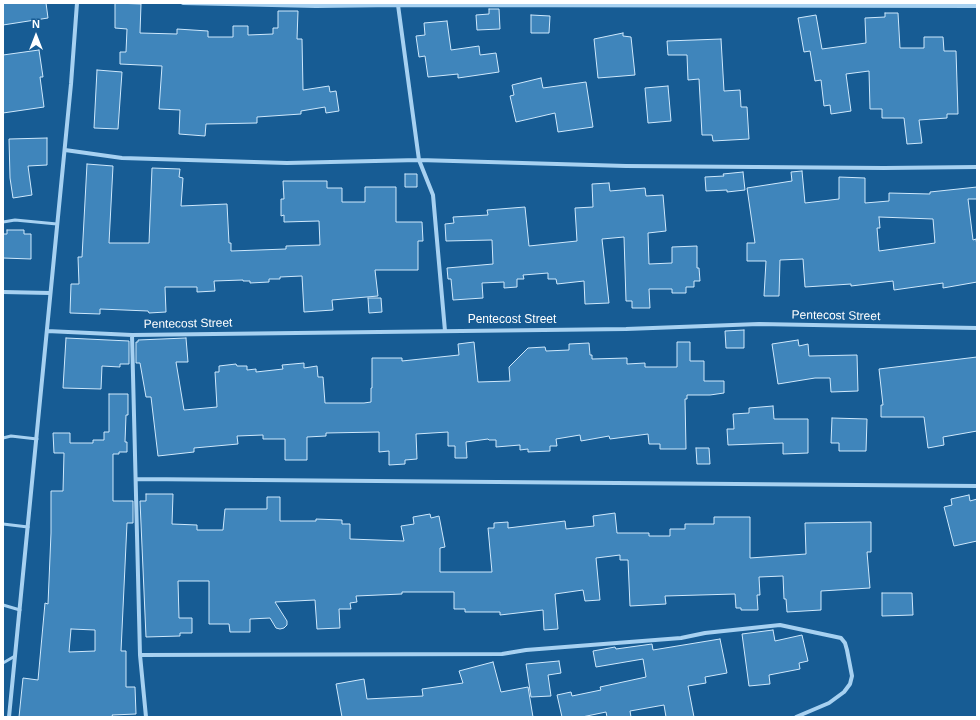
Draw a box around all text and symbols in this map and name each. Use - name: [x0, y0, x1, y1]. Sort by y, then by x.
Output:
- north arrow: [16, 16, 56, 56]
- text: N: [32, 18, 40, 30]
- street label: Pentecost Street: [792, 308, 880, 324]
- street label: Pentecost Street: [468, 313, 556, 327]
- street label: Pentecost Street: [144, 316, 232, 332]

